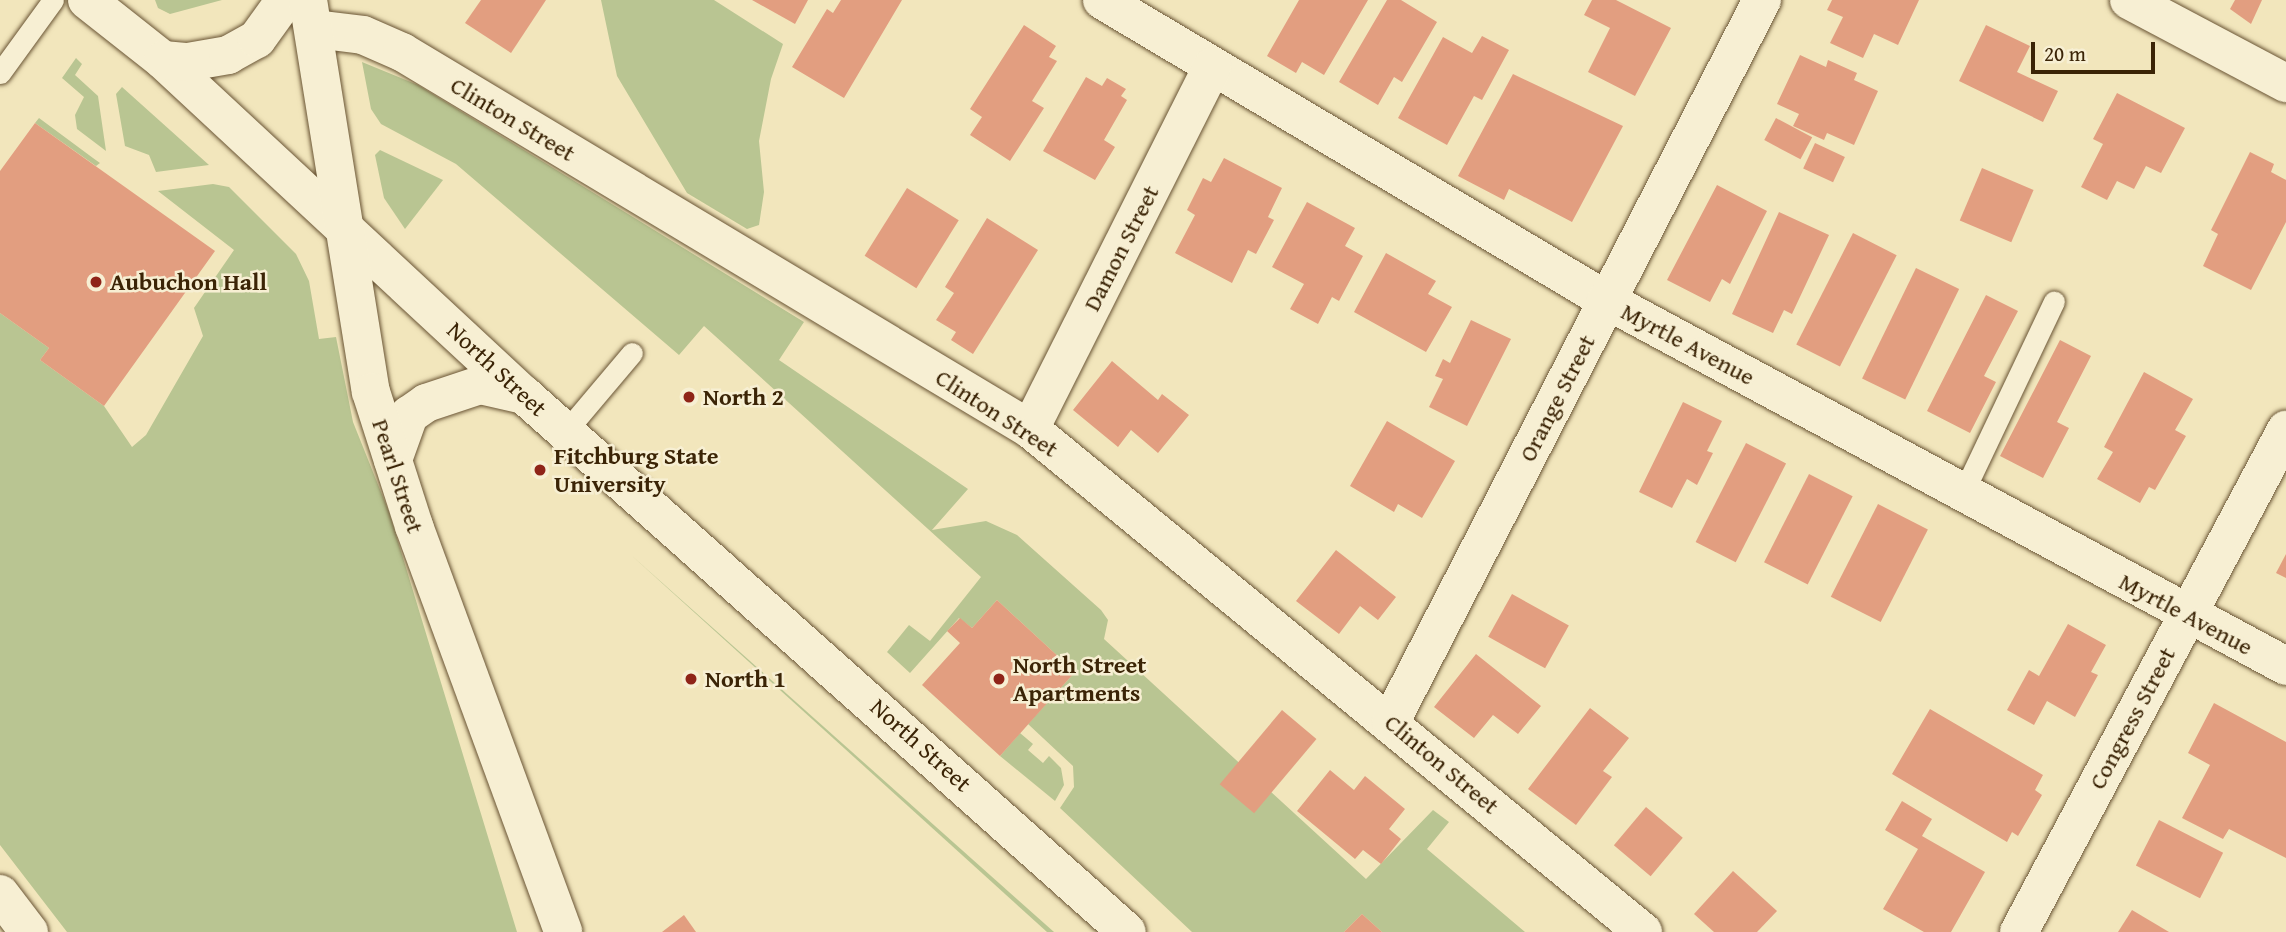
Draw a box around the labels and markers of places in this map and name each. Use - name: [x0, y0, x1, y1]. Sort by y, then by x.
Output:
- place label: Aubuchon Hall: [110, 268, 267, 296]
- marker: Aubuchon Hall: [88, 274, 104, 290]
- place label: North 2: [703, 383, 784, 411]
- marker: North 2: [681, 389, 697, 405]
- place label: Fitchburg State University: [554, 442, 719, 498]
- marker: Fitchburg State University: [532, 462, 548, 478]
- place label: North Street Apartments: [1013, 651, 1146, 707]
- place label: North 1: [705, 665, 786, 693]
- marker: North 1: [683, 671, 699, 687]
- marker: North Street Apartments: [991, 671, 1007, 687]

